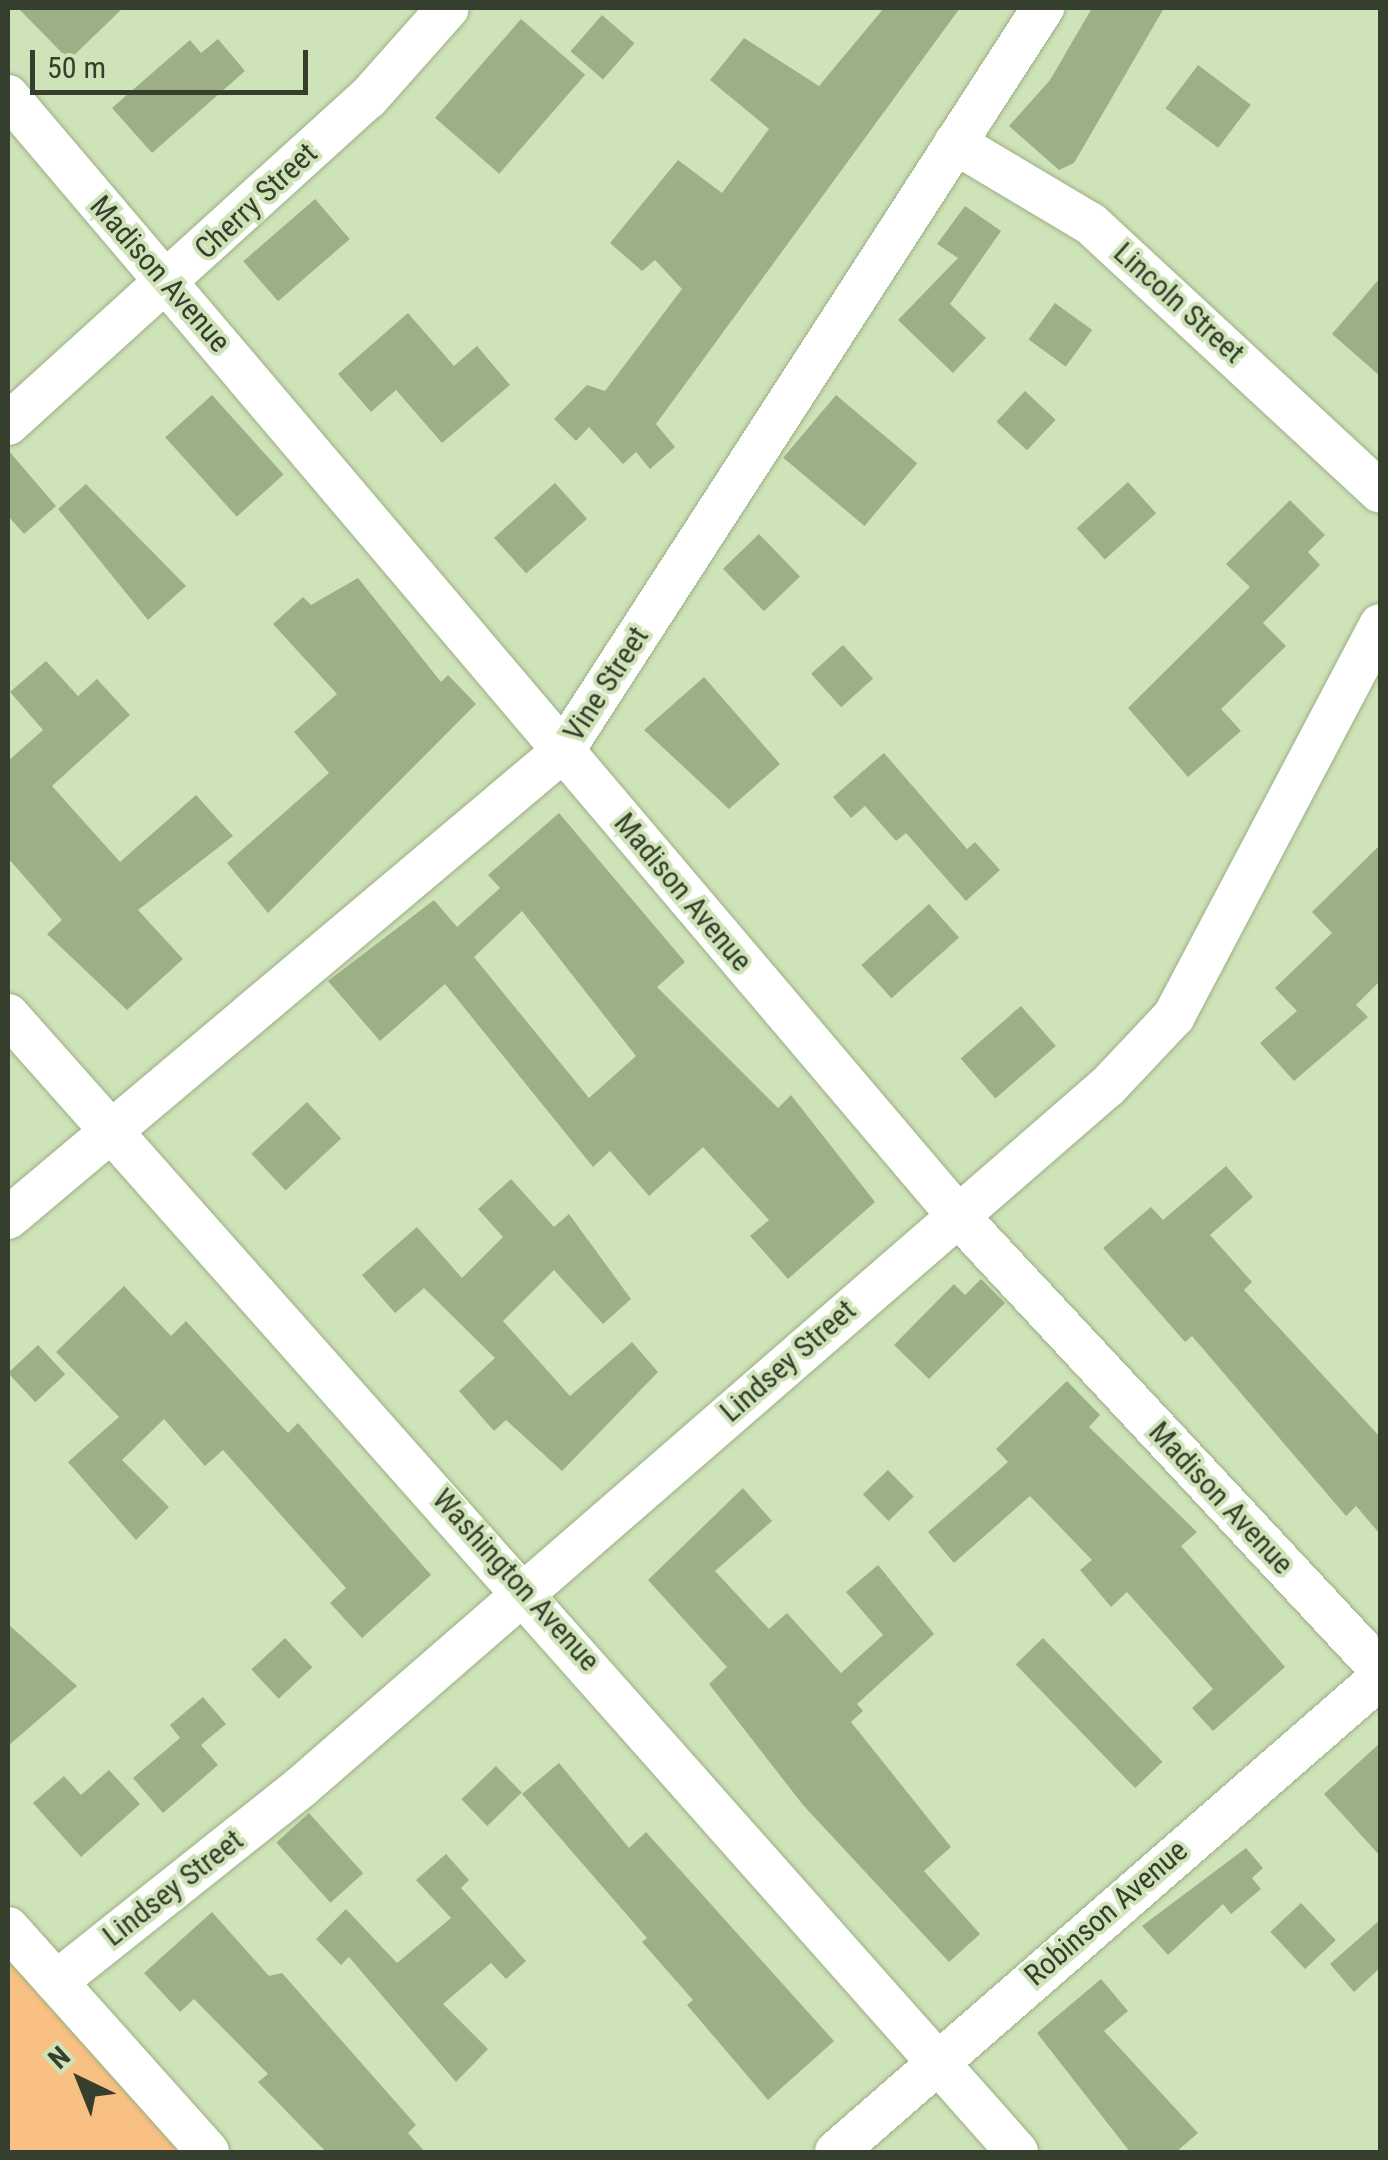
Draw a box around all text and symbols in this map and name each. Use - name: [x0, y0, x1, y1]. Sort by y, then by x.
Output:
- scale bar: [35, 30, 312, 92]
- text: 50 m: [47, 50, 106, 85]
- street label: Cherry Street: [187, 135, 325, 267]
- street label: Madison Avenue: [82, 188, 238, 360]
- street label: Lincoln Street: [1106, 235, 1252, 371]
- street label: Vine Street: [556, 620, 656, 748]
- street label: Madison Avenue: [606, 806, 760, 978]
- street label: Lindsey Street: [713, 1292, 863, 1430]
- street label: Madison Avenue: [1141, 1414, 1301, 1582]
- street label: Washington Avenue: [425, 1482, 607, 1678]
- street label: Lindsey Street: [96, 1822, 250, 1954]
- street label: Robinson Avenue: [1017, 1833, 1195, 1993]
- north arrow: [30, 2030, 130, 2130]
- text: N: [42, 2040, 77, 2076]

